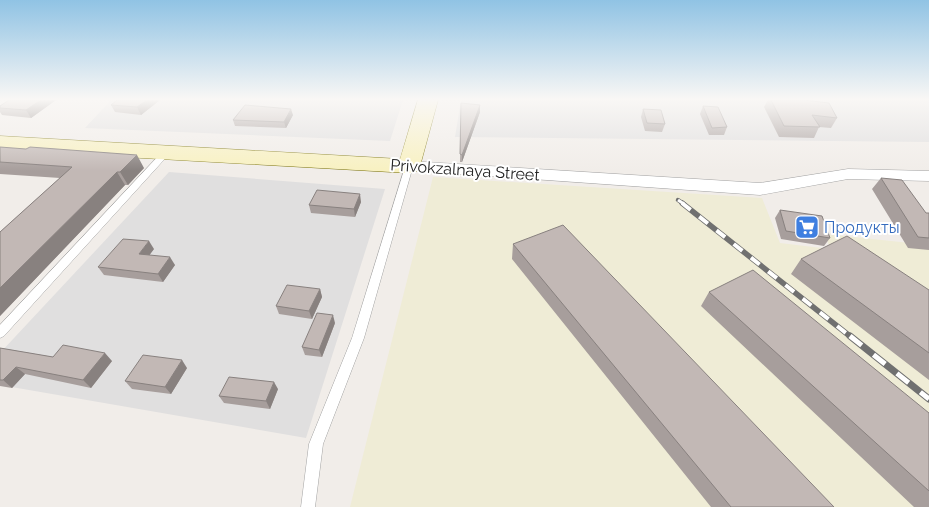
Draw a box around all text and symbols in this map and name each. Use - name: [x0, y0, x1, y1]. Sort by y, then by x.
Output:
- street label: Privokzalnaya Street: [390, 155, 541, 185]
- supermarket icon: Продукты: [794, 214, 820, 240]
- place label: Продукты: [824, 218, 900, 237]

